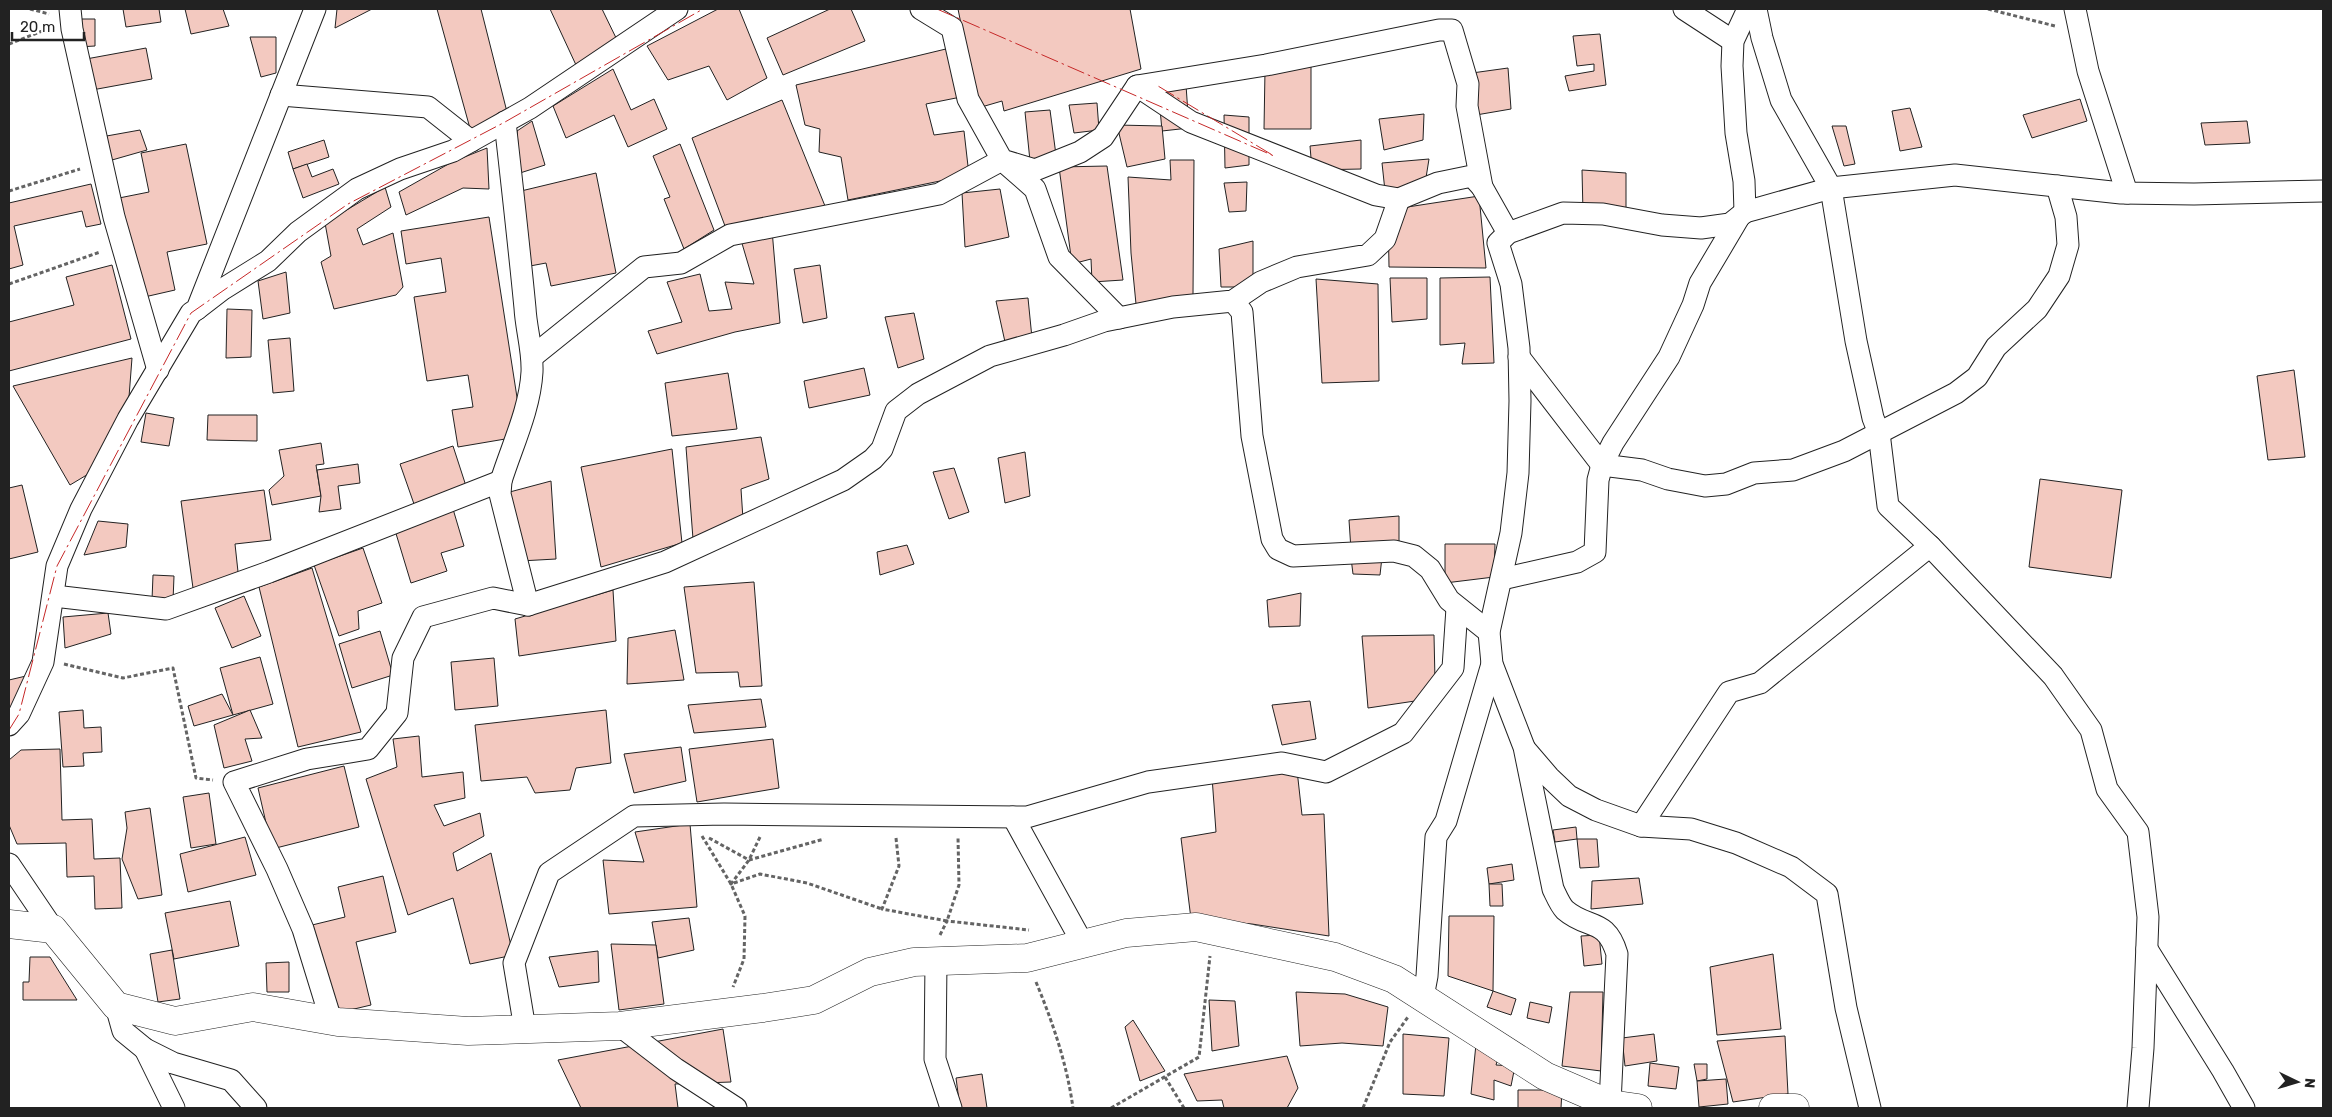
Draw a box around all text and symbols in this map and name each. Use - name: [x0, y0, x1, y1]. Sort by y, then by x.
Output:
- scale bar: [12, 10, 85, 42]
- text: 20 m: [20, 18, 55, 36]
- north arrow: [2272, 1057, 2322, 1107]
- text: N: [2301, 1077, 2318, 1089]

